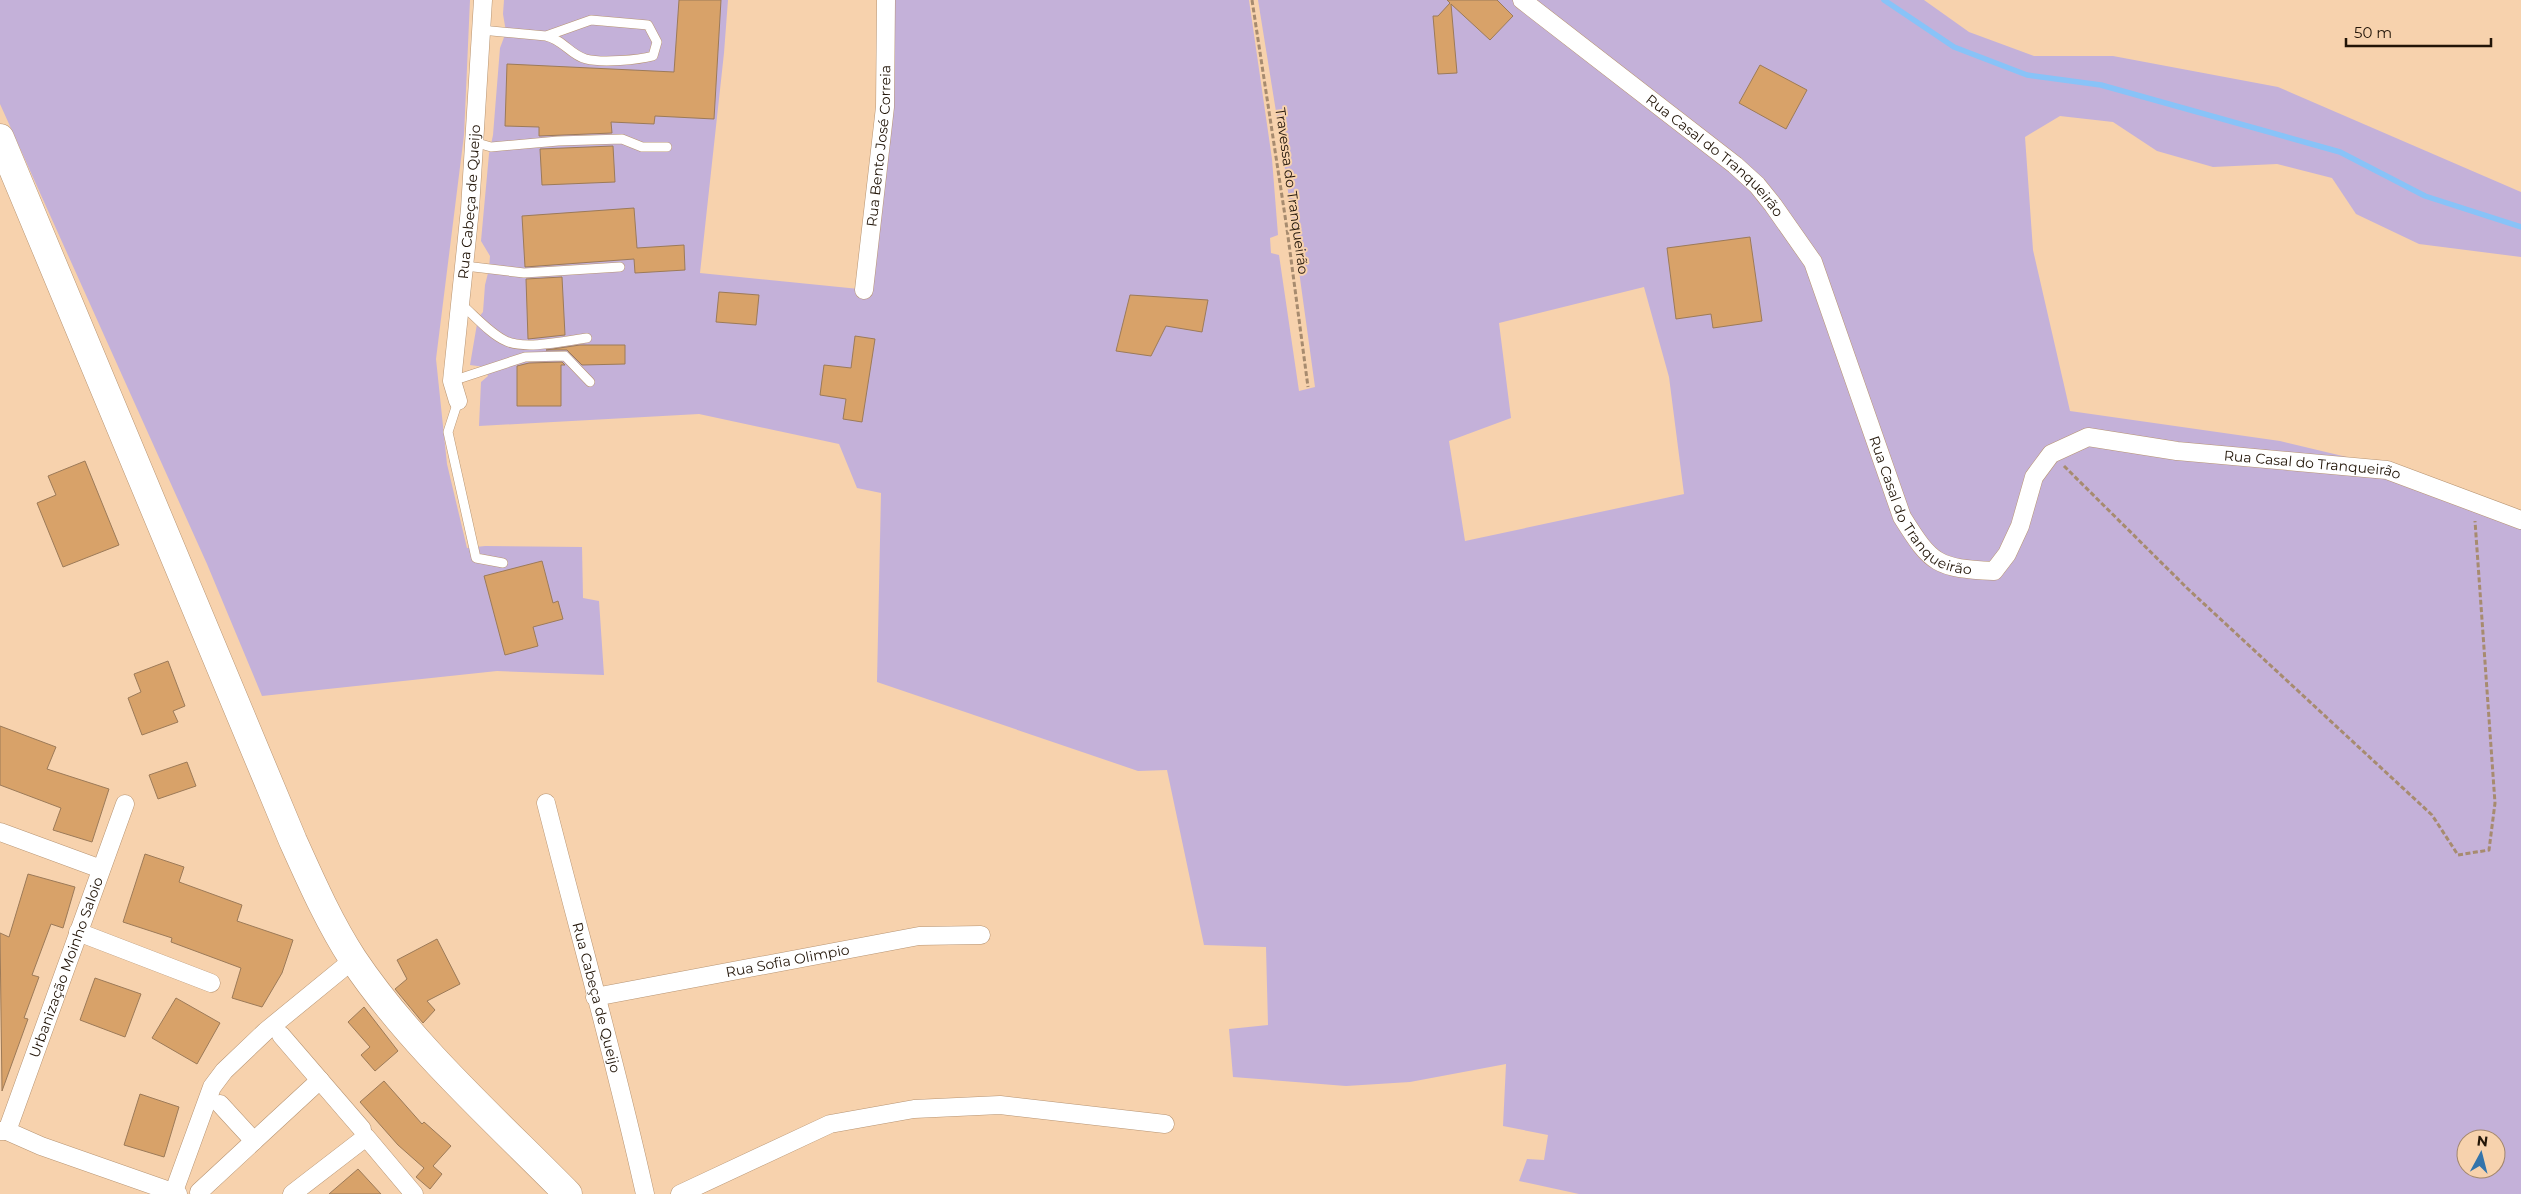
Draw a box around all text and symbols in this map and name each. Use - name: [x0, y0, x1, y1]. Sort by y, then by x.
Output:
- scale bar: [2346, 15, 2491, 47]
- text: 50 m: [2354, 23, 2392, 42]
- street label: Rua Bento José Correia: [862, 65, 894, 228]
- street label: Rua Casal do Tranqueirão: [1642, 90, 1788, 220]
- street label: Travessa do Tranqueirão: [1271, 106, 1313, 276]
- street label: Rua Cabeça de Queijo: [454, 124, 484, 280]
- street label: Rua Casal do Tranqueirão: [1865, 433, 1973, 579]
- street label: Rua Casal do Tranqueirão: [2223, 446, 2404, 484]
- street label: Urbanização Moinho Saloio: [25, 874, 107, 1060]
- street label: Rua Cabeça de Queijo: [568, 920, 625, 1075]
- street label: Rua Sofia Olimpio: [724, 940, 851, 981]
- north arrow: [2456, 1129, 2506, 1179]
- text: N: [2476, 1131, 2489, 1151]

